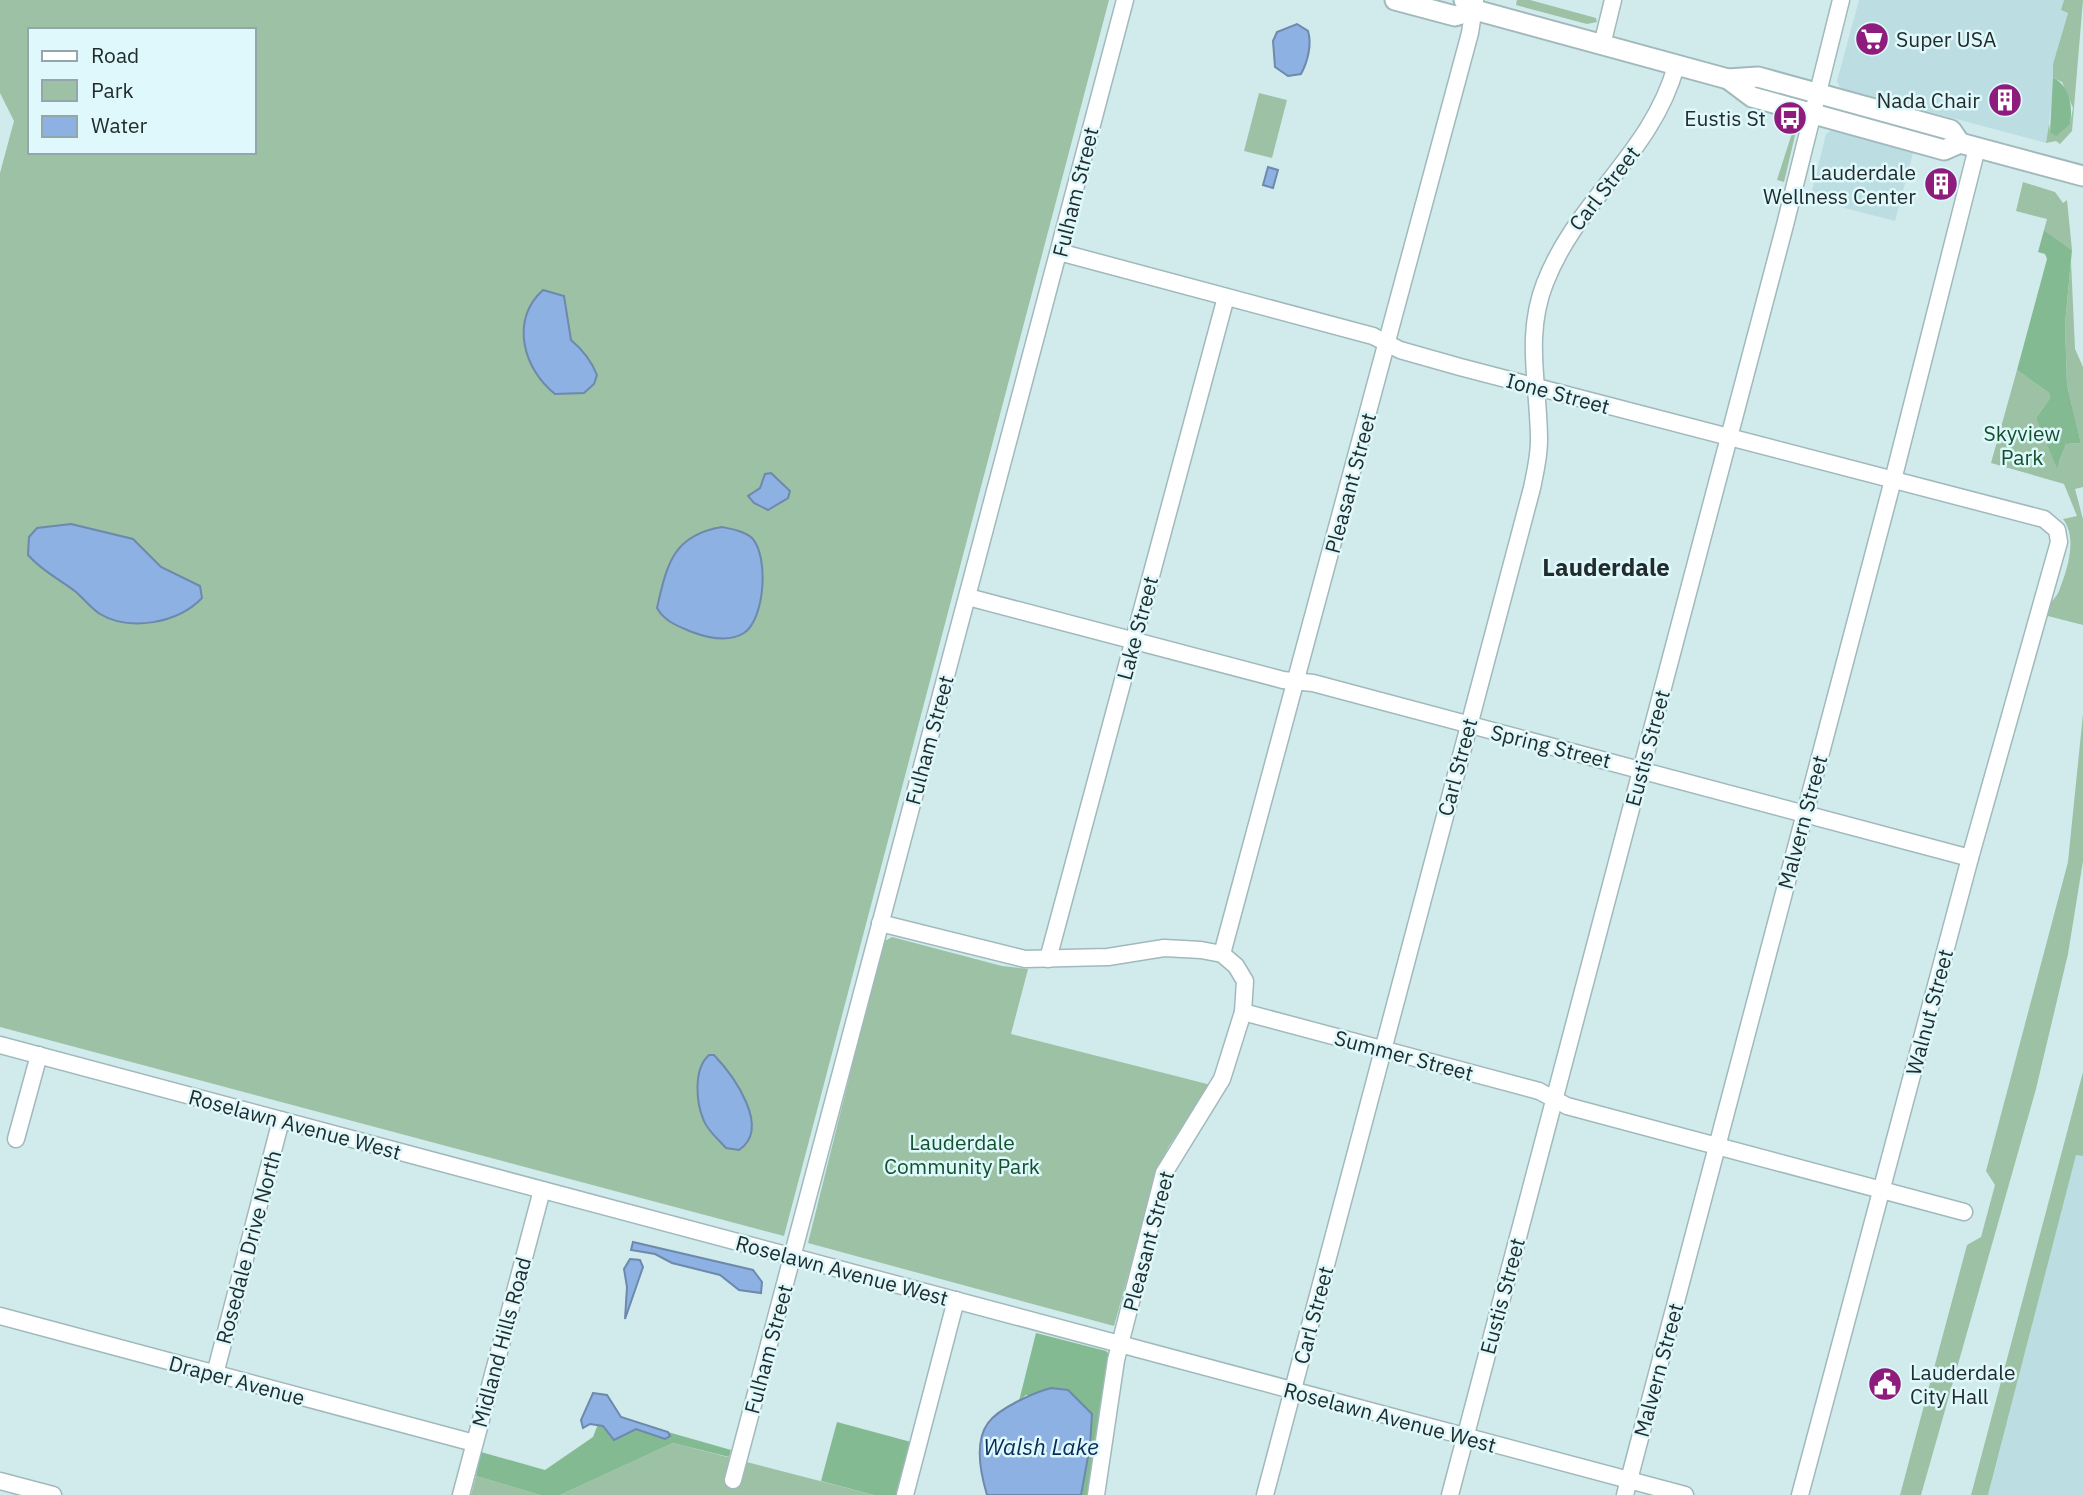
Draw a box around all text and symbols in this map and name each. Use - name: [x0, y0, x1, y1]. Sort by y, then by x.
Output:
- supermarket icon: Super USA: [1853, 20, 1891, 58]
- place label: Super USA: [1896, 25, 1996, 53]
- legend: [28, 28, 256, 154]
- text: Road: [91, 41, 139, 69]
- text: Park: [91, 76, 134, 104]
- building icon: Nada Chair: [1986, 81, 2024, 119]
- place label: Nada Chair: [1876, 86, 1980, 114]
- bus stop icon: Eustis St: [1771, 99, 1809, 137]
- place label: Eustis St: [1684, 104, 1766, 132]
- text: Water: [91, 111, 148, 139]
- street label: Fulham Street: [1045, 124, 1105, 260]
- street label: Carl Street: [1562, 140, 1646, 236]
- place label: Lauderdale Wellness Center: [1763, 158, 1916, 210]
- building icon: Lauderdale Wellness Center: [1922, 165, 1960, 203]
- street label: Ione Street: [1503, 366, 1613, 420]
- street label: Pleasant Street: [1318, 410, 1382, 556]
- park label: Skyview Park: [1984, 419, 2060, 471]
- district label: Lauderdale: [1542, 551, 1670, 583]
- street label: Lake Street: [1110, 573, 1164, 683]
- street label: Fulham Street: [898, 672, 960, 808]
- street label: Eustis Street: [1618, 687, 1676, 809]
- street label: Carl Street: [1431, 715, 1483, 819]
- street label: Spring Street: [1488, 718, 1614, 774]
- street label: Malvern Street: [1771, 752, 1833, 892]
- street label: Walnut Street: [1899, 946, 1959, 1078]
- street label: Summer Street: [1332, 1023, 1476, 1087]
- street label: Roselawn Avenue West: [186, 1082, 404, 1166]
- park label: Lauderdale Community Park: [884, 1128, 1040, 1180]
- street label: Rosedale Drive North: [209, 1147, 287, 1347]
- street label: Pleasant Street: [1116, 1168, 1180, 1314]
- street label: Roselawn Avenue West: [733, 1228, 951, 1312]
- street label: Eustis Street: [1473, 1235, 1531, 1357]
- street label: Midland Hills Road: [465, 1254, 537, 1430]
- street label: Carl Street: [1287, 1263, 1339, 1367]
- street label: Fulham Street: [737, 1281, 799, 1417]
- street label: Malvern Street: [1627, 1300, 1689, 1440]
- street label: Draper Avenue: [166, 1348, 308, 1412]
- place label: Lauderdale City Hall: [1910, 1358, 2016, 1410]
- public building icon: Lauderdale City Hall: [1866, 1365, 1904, 1403]
- street label: Roselawn Avenue West: [1281, 1375, 1499, 1459]
- water label: Walsh Lake: [983, 1431, 1099, 1461]

